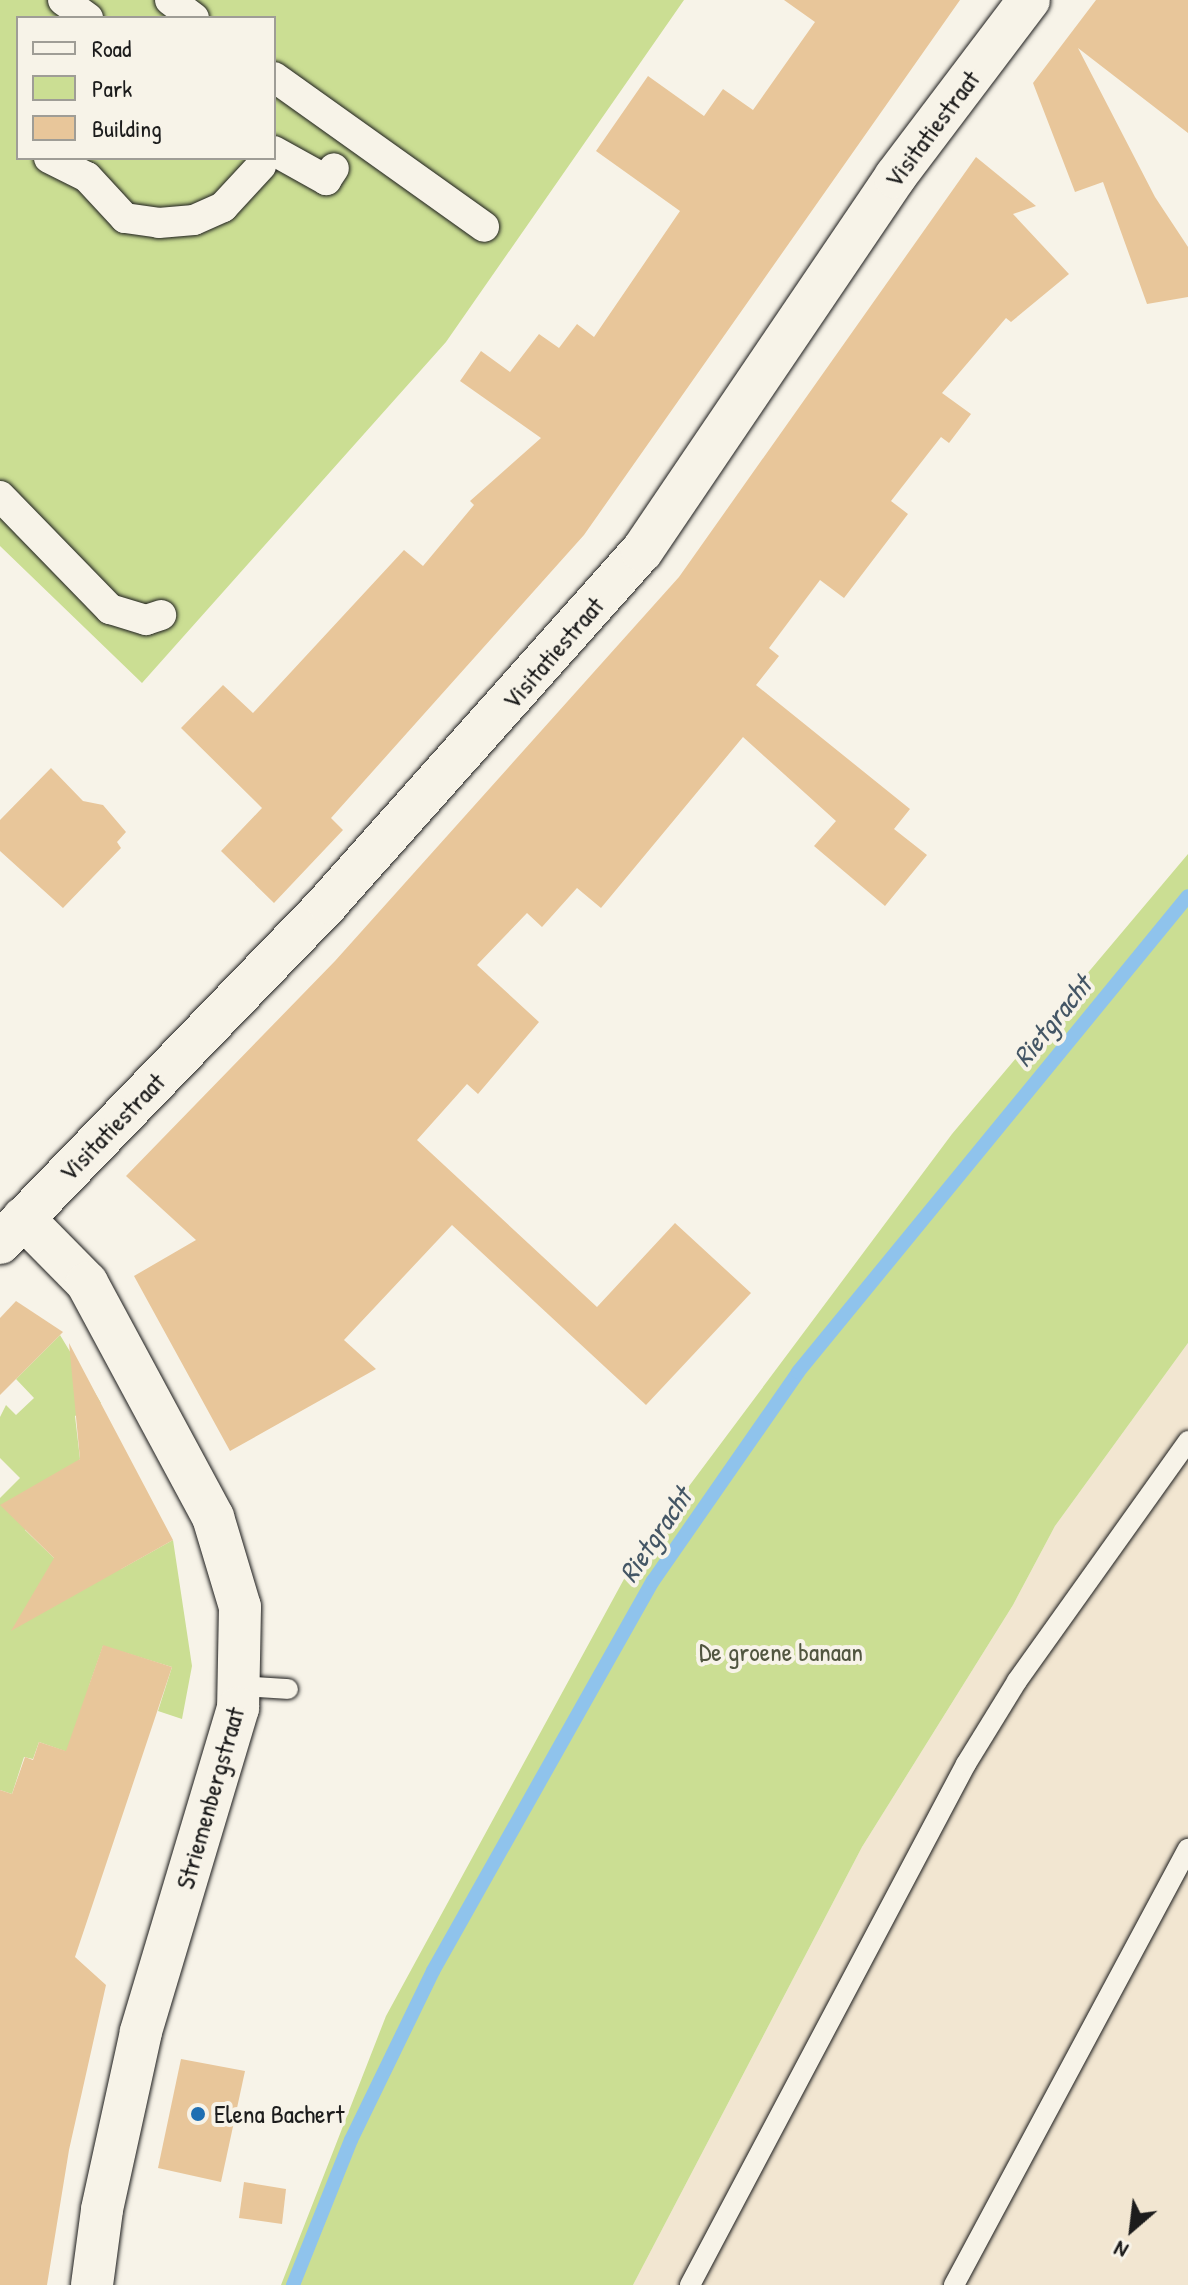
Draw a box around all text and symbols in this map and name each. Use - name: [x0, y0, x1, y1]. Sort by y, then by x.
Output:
- legend: [16, 16, 276, 160]
- text: Road: [92, 32, 131, 64]
- street label: Visitatiestraat: [878, 64, 986, 194]
- text: Park: [92, 72, 132, 104]
- text: Building: [92, 112, 162, 144]
- street label: Visitatiestraat: [496, 590, 610, 716]
- water label: Rietgracht: [1006, 969, 1098, 1073]
- street label: Visitatiestraat: [53, 1066, 171, 1188]
- water label: Rietgracht: [611, 1482, 699, 1588]
- park label: De groene banaan: [699, 1636, 863, 1668]
- street label: Striemenbergstraat: [169, 1703, 251, 1893]
- place label: Elena Bachert: [214, 2098, 344, 2130]
- marker: Elena Bachert: [189, 2105, 207, 2123]
- north arrow: [1092, 2189, 1172, 2269]
- text: N: [1109, 2234, 1133, 2266]

